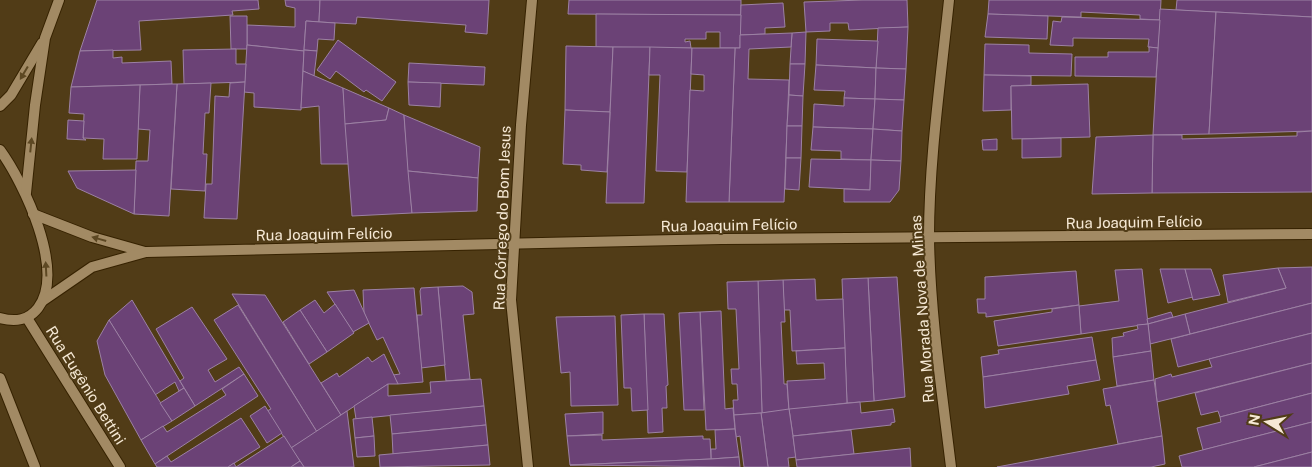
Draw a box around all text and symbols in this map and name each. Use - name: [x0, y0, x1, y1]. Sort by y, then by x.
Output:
- one-way arrow: [20, 67, 29, 80]
- street label: Rua Córrego do Bom Jesus: [490, 125, 514, 311]
- one-way arrow: [27, 137, 35, 153]
- street label: Rua Joaquim Felício: [1065, 212, 1203, 232]
- street label: Rua Morada Nova de Minas: [907, 214, 937, 404]
- street label: Rua Joaquim Felício: [660, 215, 798, 235]
- street label: Rua Joaquim Felício: [255, 224, 393, 244]
- one-way arrow: [92, 235, 107, 243]
- one-way arrow: [42, 261, 50, 277]
- street label: Rua Eugênio Bettini: [43, 323, 129, 447]
- north arrow: [1242, 397, 1292, 447]
- text: N: [1245, 413, 1263, 427]

